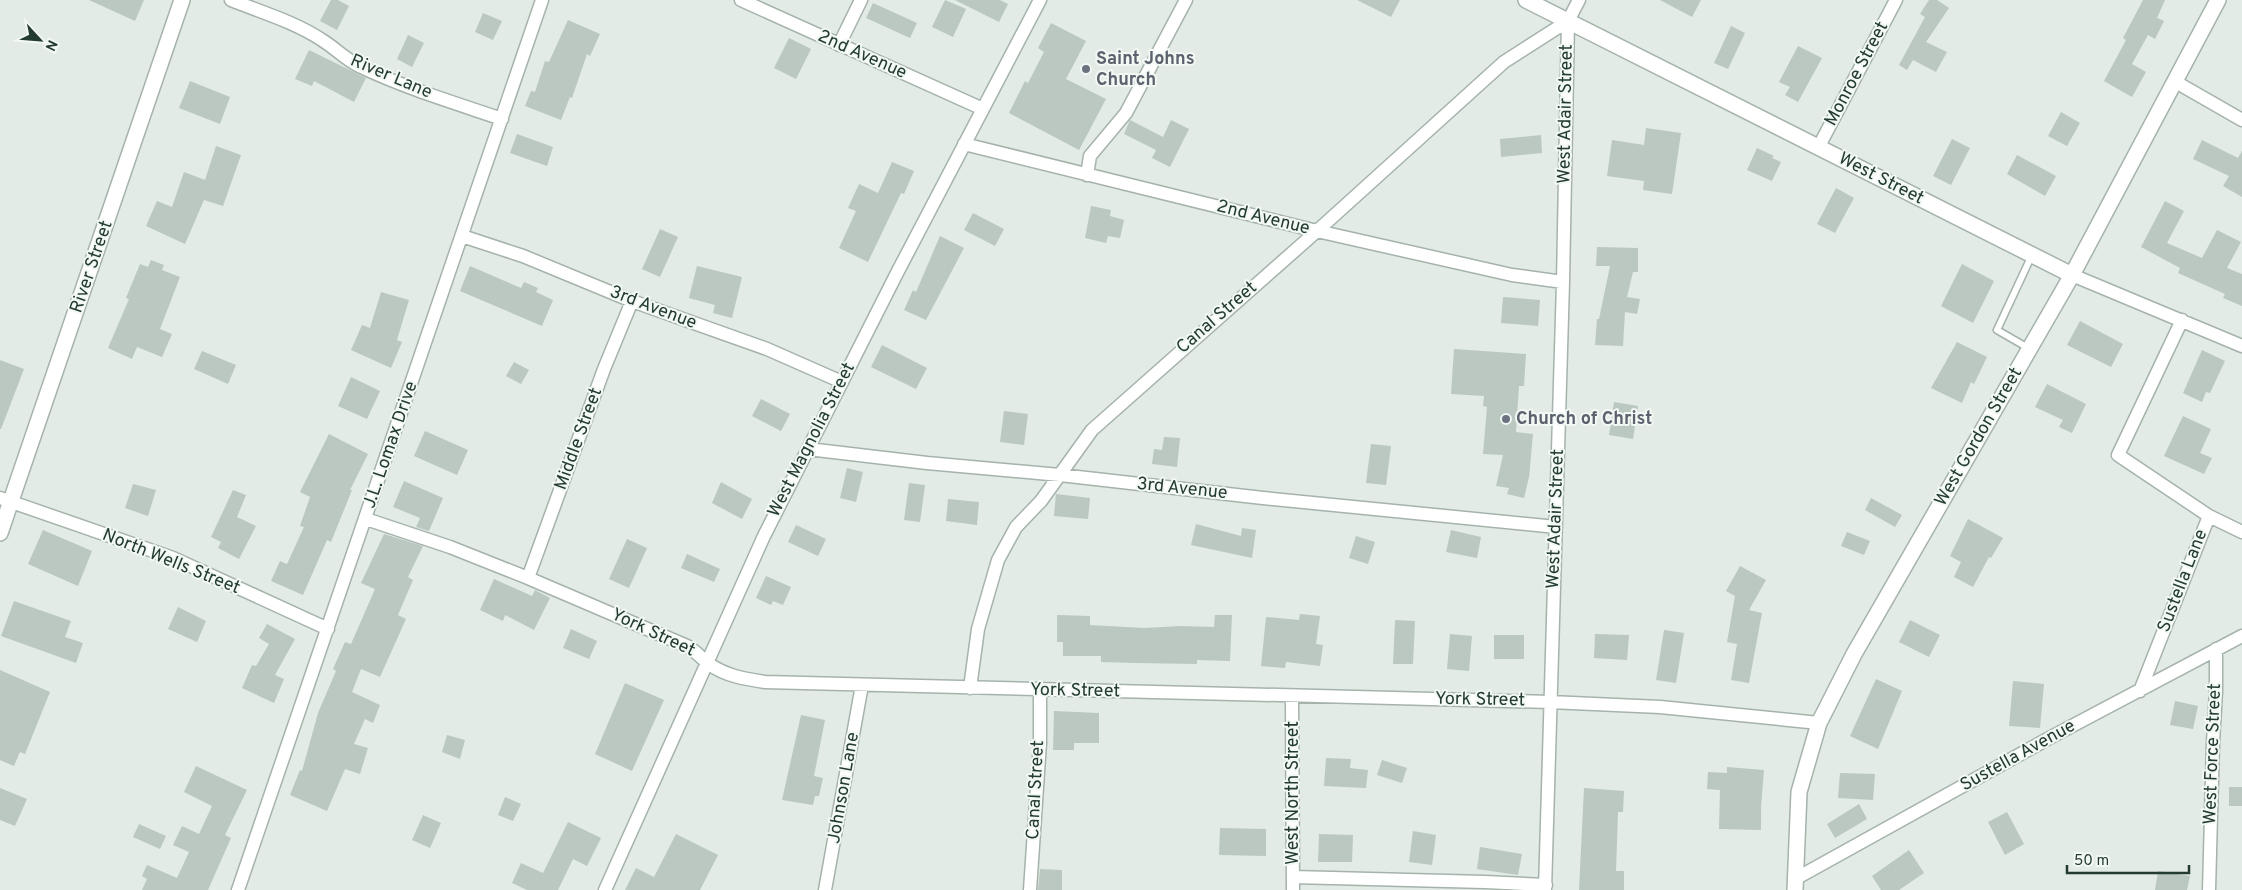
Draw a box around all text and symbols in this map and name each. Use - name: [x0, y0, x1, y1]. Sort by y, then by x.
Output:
- north arrow: [15, 15, 65, 65]
- street label: Monroe Street: [1820, 18, 1894, 130]
- street label: 2nd Avenue: [814, 25, 910, 85]
- text: N: [40, 37, 60, 53]
- street label: West Adair Street: [1553, 44, 1579, 184]
- place label: Saint Johns Church: [1096, 48, 1195, 92]
- street label: River Lane: [347, 49, 435, 105]
- marker: Saint Johns Church: [1080, 63, 1092, 75]
- street label: West Street: [1834, 148, 1928, 210]
- street label: 2nd Avenue: [1214, 195, 1312, 241]
- street label: River Street: [65, 218, 119, 316]
- street label: Canal Street: [1172, 277, 1262, 359]
- street label: 3rd Avenue: [606, 281, 700, 335]
- street label: West Magnolia Street: [763, 359, 861, 521]
- street label: West Gordon Street: [1930, 364, 2028, 510]
- street label: J.L. Lomax Drive: [358, 378, 424, 512]
- street label: Middle Street: [550, 385, 608, 493]
- place label: Church of Christ: [1516, 408, 1652, 431]
- marker: Church of Christ: [1500, 413, 1512, 425]
- street label: West Adair Street: [1542, 449, 1570, 589]
- street label: 3rd Avenue: [1135, 473, 1229, 505]
- street label: North Wells Street: [99, 524, 243, 600]
- street label: Sustella Lane: [2153, 526, 2213, 636]
- street label: York Street: [607, 604, 699, 662]
- street label: York Street: [1030, 679, 1120, 703]
- street label: West Force Street: [2199, 683, 2227, 825]
- street label: York Street: [1435, 688, 1525, 712]
- street label: Sustella Avenue: [1956, 715, 2080, 797]
- street label: West North Street: [1282, 721, 1305, 865]
- street label: Johnson Lane: [823, 730, 865, 846]
- street label: Canal Street: [1022, 740, 1050, 840]
- scale bar: [2067, 842, 2190, 874]
- text: 50 m: [2074, 852, 2109, 871]

